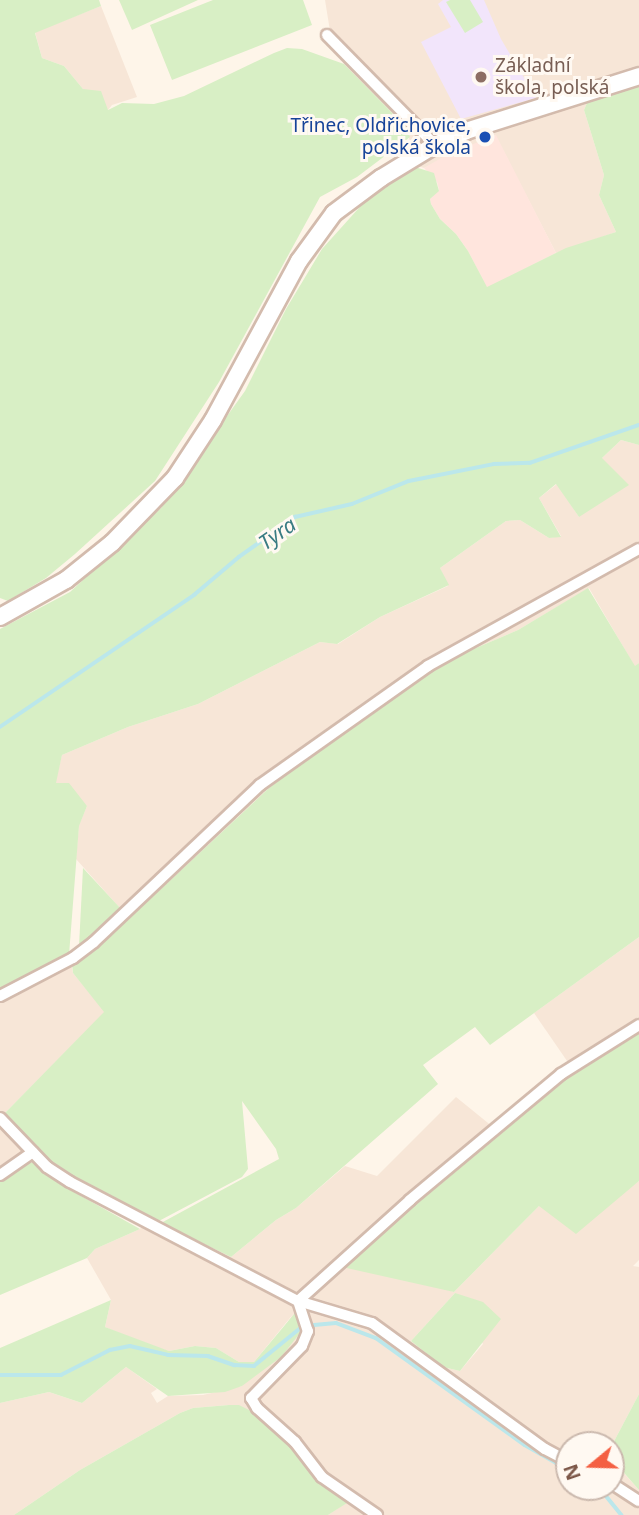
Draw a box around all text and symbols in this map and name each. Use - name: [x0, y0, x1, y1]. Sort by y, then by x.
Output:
- place label: Základní škola, polská: [495, 55, 609, 99]
- marker: Základní škola, polská: [473, 69, 489, 85]
- place label: Třinec, Oldřichovice, polská škola: [290, 115, 471, 159]
- marker: Třinec, Oldřichovice, polská škola: [477, 129, 493, 145]
- water label: Tyra: [253, 511, 301, 555]
- north arrow: [555, 1431, 625, 1501]
- text: N: [557, 1461, 587, 1484]

